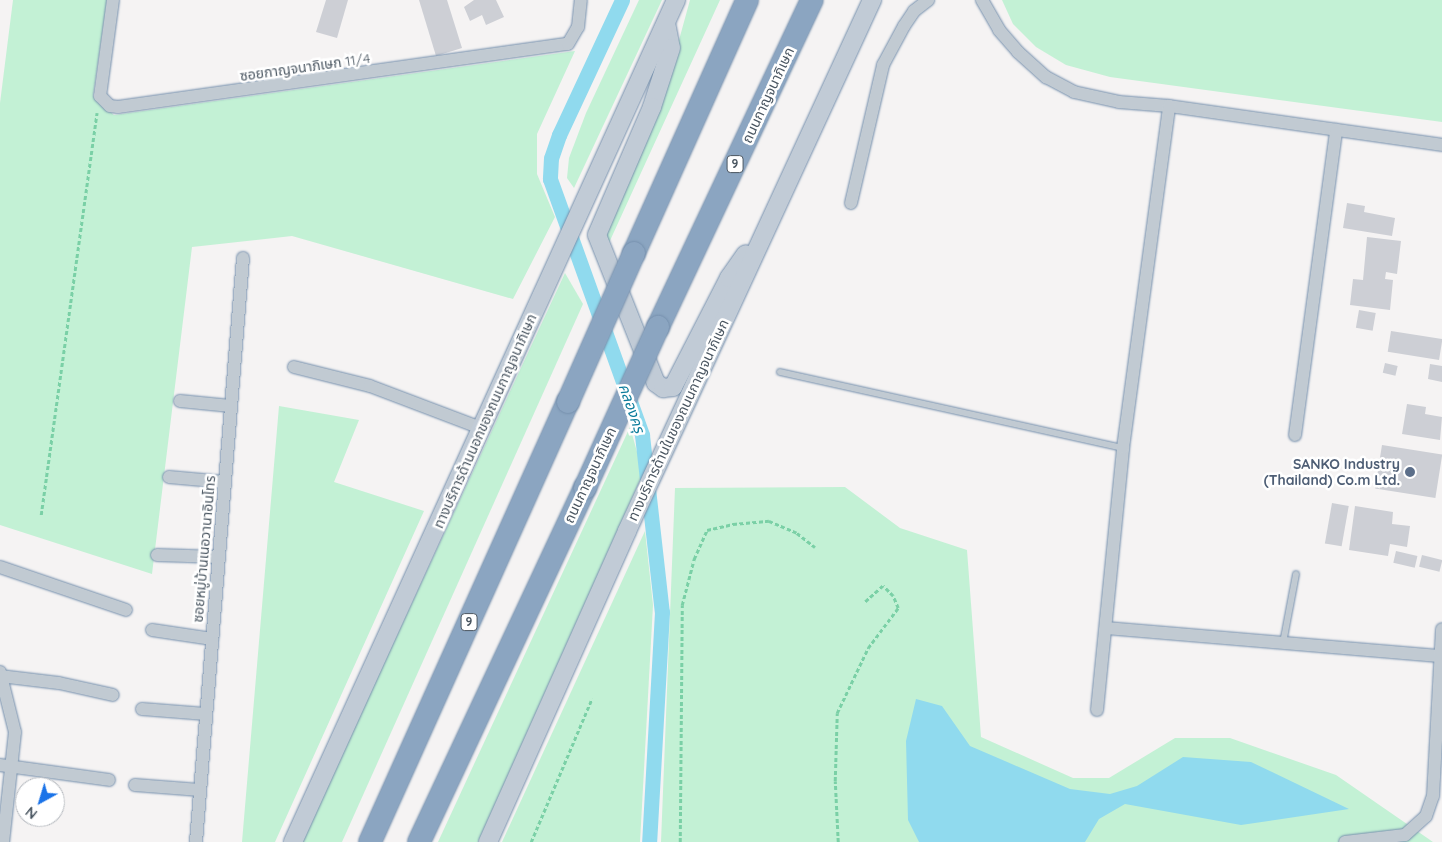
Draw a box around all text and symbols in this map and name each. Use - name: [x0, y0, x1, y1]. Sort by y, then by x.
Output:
- street label: ถนนกาญจนาภิเษก: [738, 44, 798, 146]
- street label: ซอยกาญจนาภิเษก 11/4: [239, 50, 371, 84]
- road number: 9: [726, 154, 744, 173]
- street label: ทางบริการด้านนอกของถนนกาญจนาภิเษก: [430, 311, 540, 531]
- street label: ทางบริการด้านในของถนนกาญจนาภิเษก: [624, 317, 732, 523]
- water label: คลองครุ: [615, 381, 649, 435]
- street label: ถนนกาญจนาภิเษก: [560, 424, 620, 526]
- place label: SANKO Industry (Thailand) Co.m Ltd.: [1264, 456, 1400, 488]
- marker: SANKO Industry (Thailand) Co.m Ltd.: [1404, 466, 1416, 478]
- street label: ซอยหมู่บ้านเนอวานาอินโทร: [189, 475, 219, 623]
- road number: 9: [460, 612, 478, 632]
- north arrow: [15, 777, 65, 827]
- text: N: [22, 803, 41, 823]

